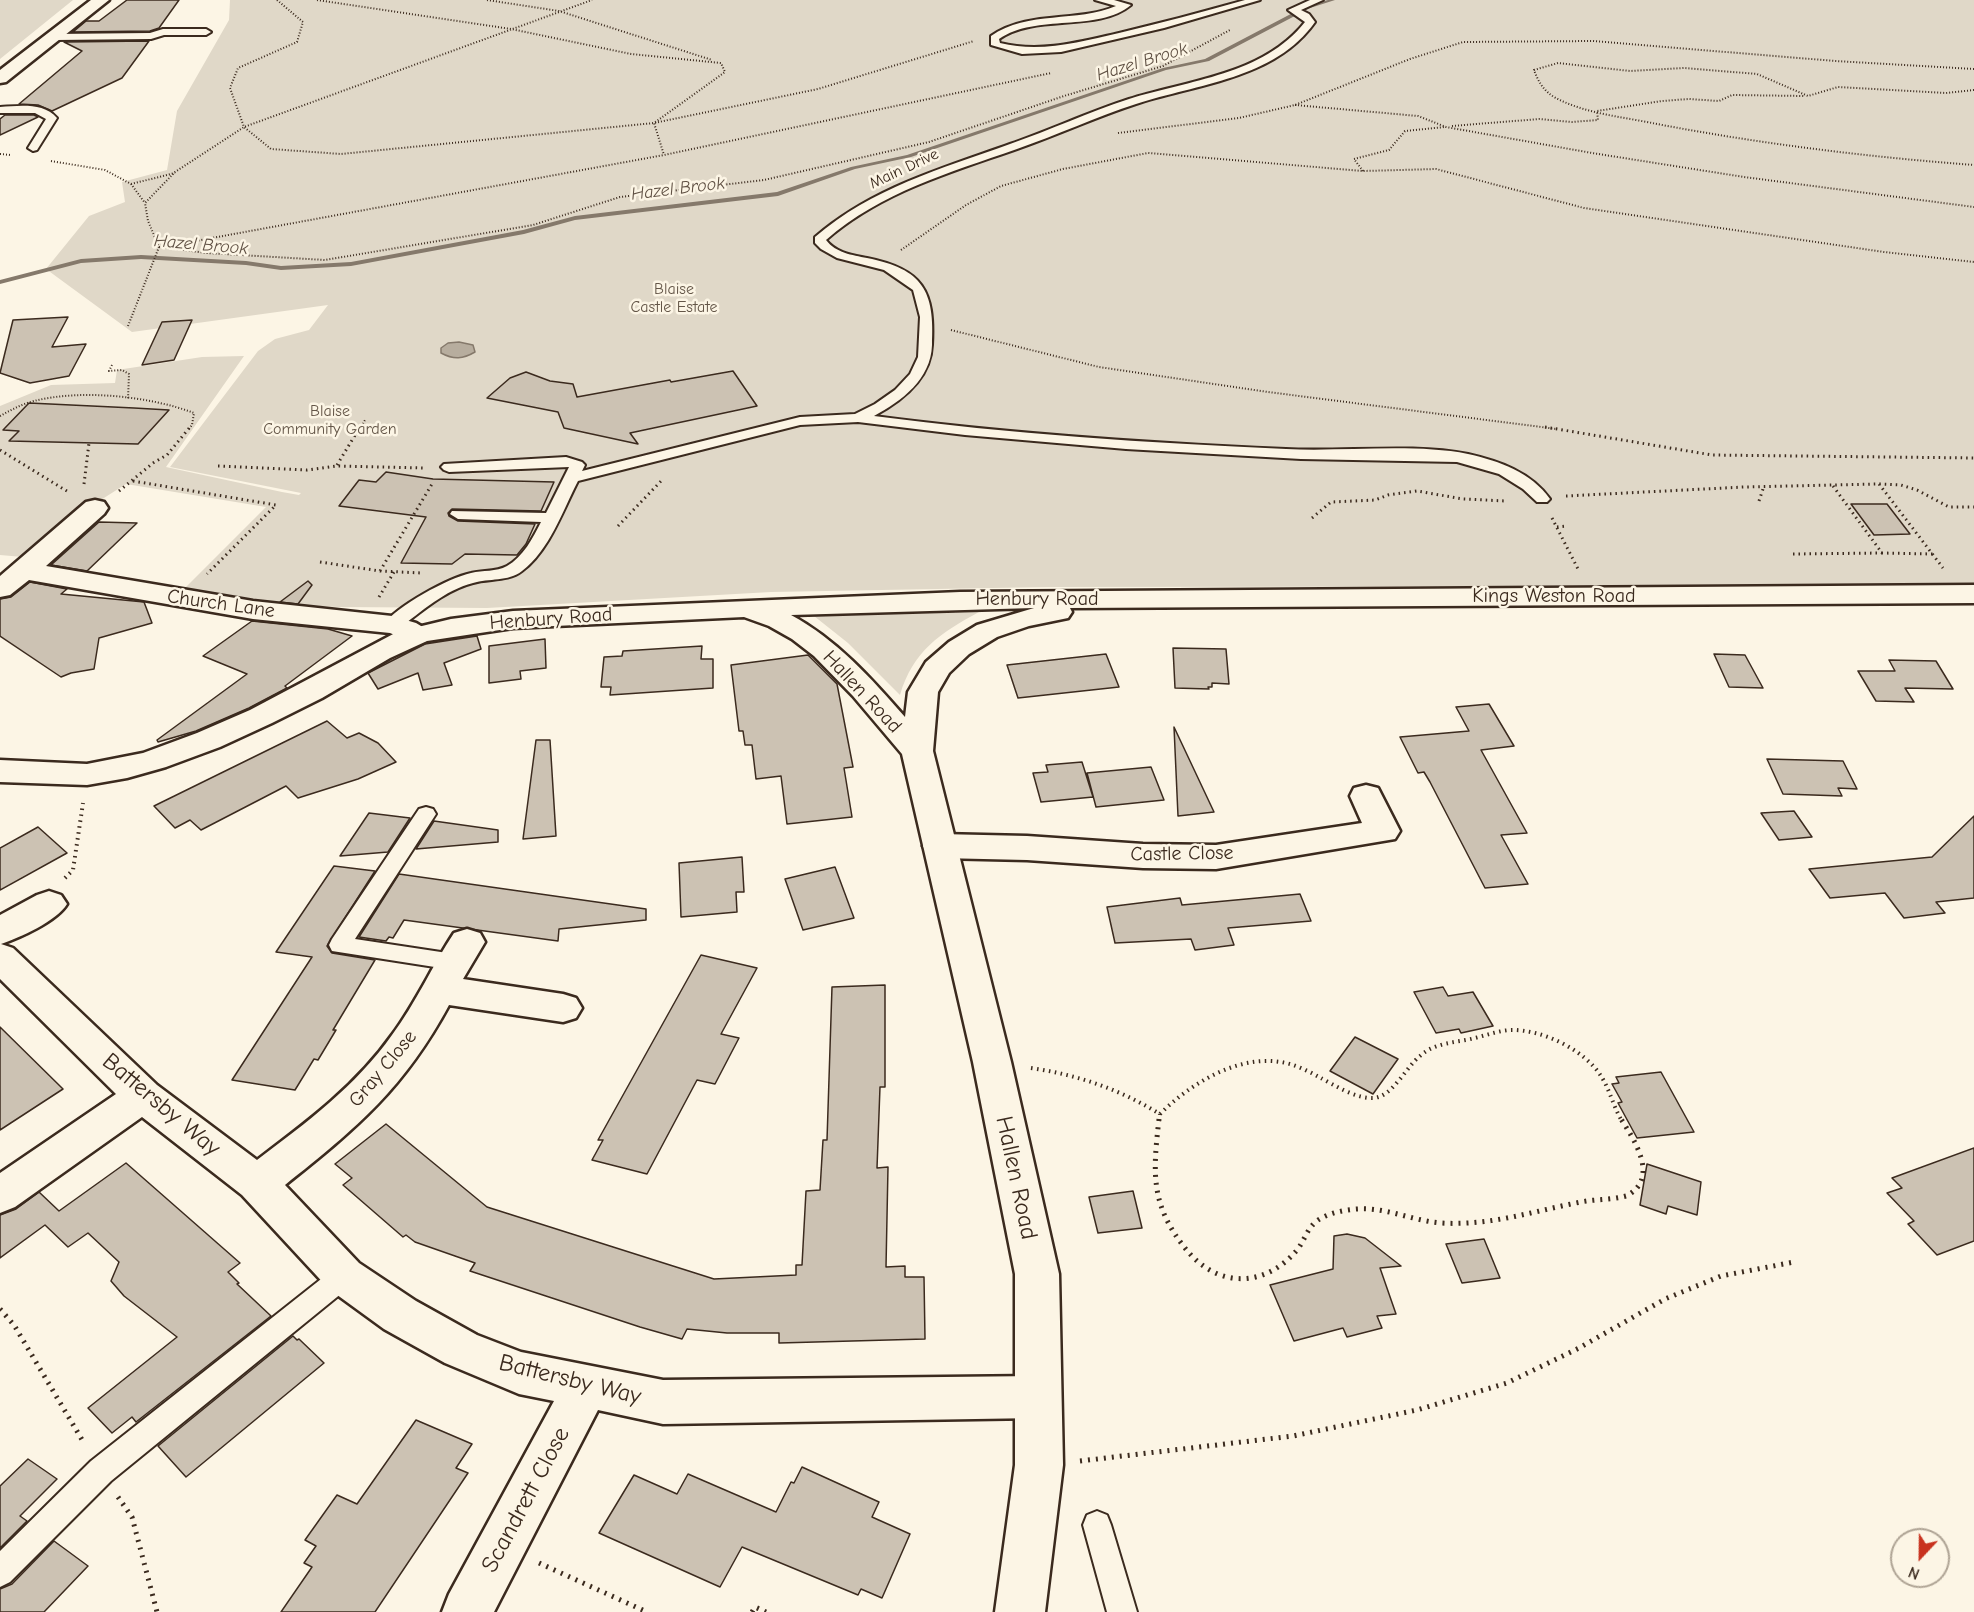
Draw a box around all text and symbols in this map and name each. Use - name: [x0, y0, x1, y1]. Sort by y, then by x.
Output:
- water label: Hazel Brook: [1094, 38, 1190, 86]
- street label: Main Drive: [866, 145, 942, 193]
- water label: Hazel Brook: [630, 173, 726, 205]
- water label: Hazel Brook: [153, 230, 249, 260]
- park label: Blaise Castle Estate: [631, 279, 717, 317]
- park label: Blaise Community Garden: [263, 401, 397, 439]
- street label: Kings Weston Road: [1472, 584, 1636, 608]
- street label: Church Lane: [166, 585, 276, 623]
- street label: Henbury Road: [975, 587, 1099, 611]
- street label: Henbury Road: [489, 603, 613, 635]
- street label: Hallen Road: [818, 646, 906, 738]
- street label: Castle Close: [1130, 841, 1234, 867]
- street label: Gray Close: [344, 1026, 422, 1112]
- street label: Battersby Way: [96, 1047, 226, 1163]
- street label: Hallen Road: [989, 1114, 1043, 1242]
- street label: Battersby Way: [496, 1348, 644, 1412]
- street label: Scandrett Close: [476, 1422, 576, 1578]
- north arrow: [1890, 1528, 1950, 1588]
- text: N: [1906, 1563, 1922, 1583]

